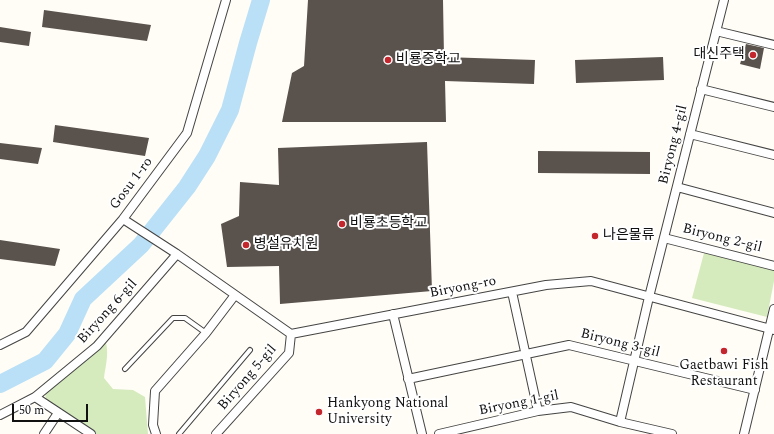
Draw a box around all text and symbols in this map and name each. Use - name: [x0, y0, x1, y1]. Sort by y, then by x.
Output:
- place label: 대신주택: [693, 47, 745, 63]
- marker: 대신주택: [748, 50, 758, 60]
- place label: 비룡중학교: [396, 52, 460, 68]
- marker: 비룡중학교: [383, 55, 393, 65]
- street label: Biryong 4-gil: [656, 104, 692, 186]
- street label: Gosu 1-ro: [107, 155, 157, 213]
- place label: 비룡초등학교: [350, 216, 427, 232]
- marker: 비룡초등학교: [337, 219, 347, 229]
- street label: Biryong 2-gil: [681, 221, 763, 257]
- place label: 나은물류: [603, 228, 655, 244]
- marker: 나은물류: [590, 231, 600, 241]
- place label: 병설유치원: [254, 237, 318, 253]
- marker: 병설유치원: [241, 240, 251, 250]
- street label: Biryong-ro: [428, 273, 498, 303]
- street label: Biryong 6-gil: [75, 276, 141, 348]
- street label: Biryong 3-gil: [579, 326, 661, 362]
- street label: Biryong 5-gil: [215, 342, 281, 414]
- marker: Gaetbawi Fish Restaurant: [719, 346, 729, 356]
- place label: Gaetbawi Fish Restaurant: [679, 358, 769, 390]
- street label: Biryong 1-gil: [478, 388, 560, 420]
- scale bar: [14, 396, 90, 422]
- place label: Hankyong National University: [327, 396, 448, 428]
- text: 50 m: [19, 401, 44, 420]
- marker: Hankyong National University: [314, 407, 324, 417]

